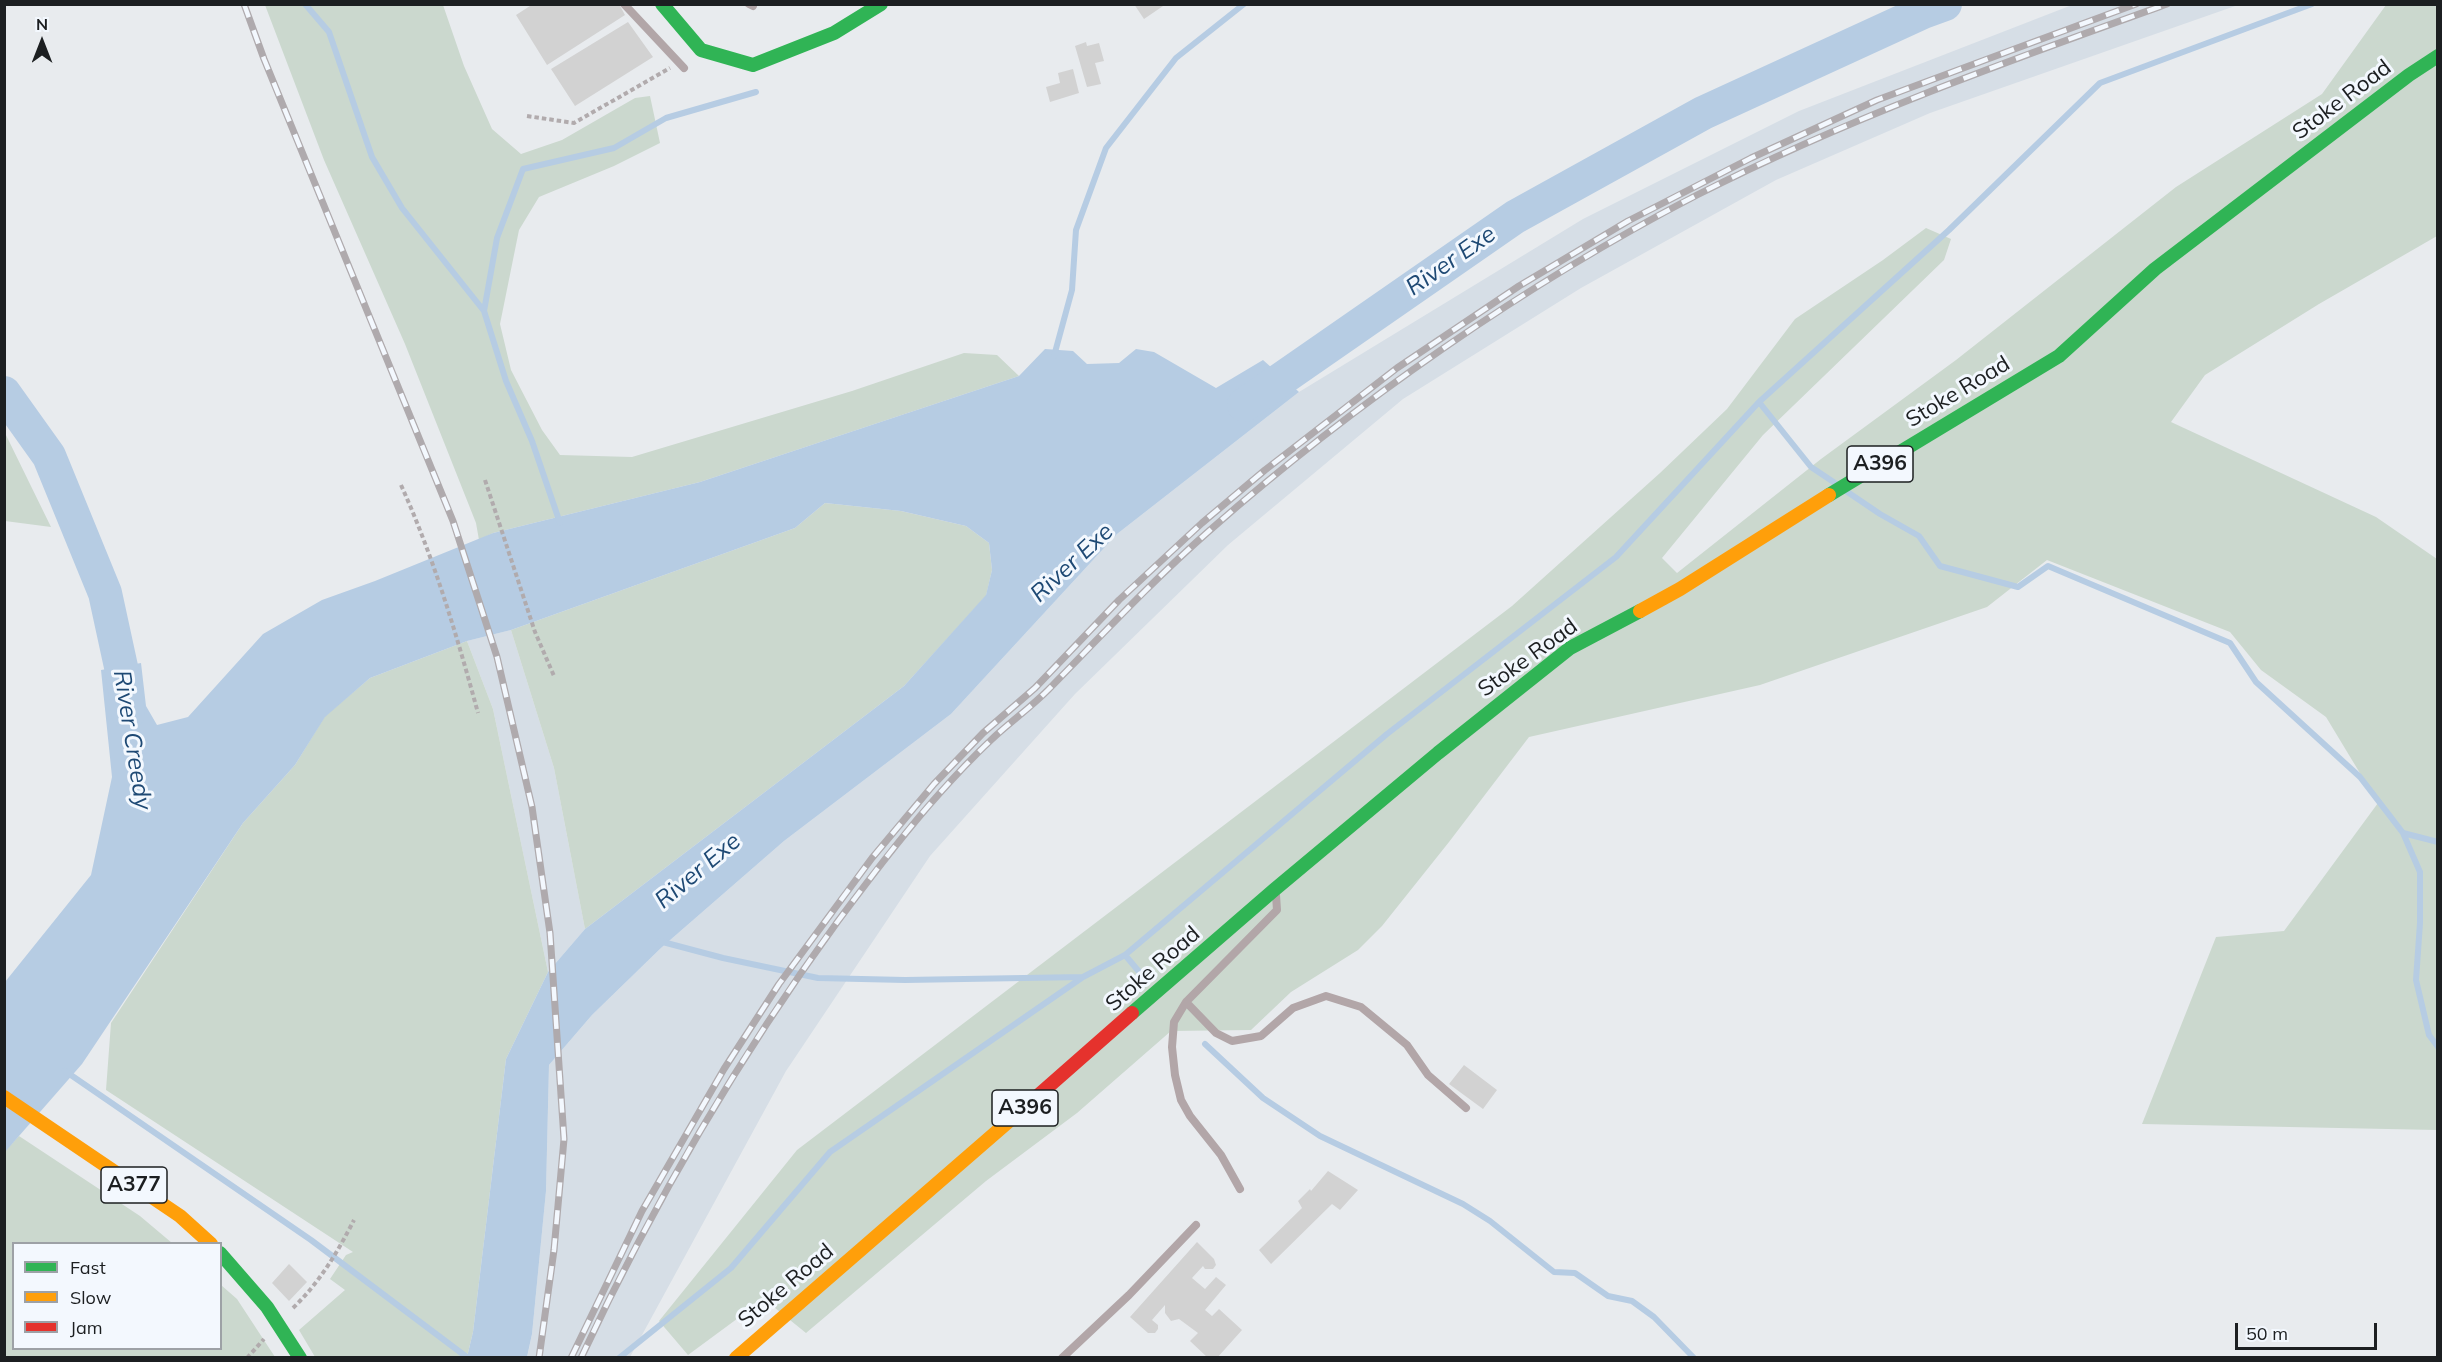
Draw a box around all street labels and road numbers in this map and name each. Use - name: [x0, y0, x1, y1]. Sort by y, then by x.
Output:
- street label: Stoke Road: [2288, 54, 2396, 146]
- street label: Stoke Road: [1901, 351, 2015, 433]
- road number: A396: [1847, 446, 1913, 482]
- street label: Stoke Road: [1473, 613, 1583, 703]
- street label: Stoke Road: [1100, 921, 1206, 1017]
- road number: A396: [992, 1090, 1058, 1126]
- road number: A377: [101, 1167, 167, 1203]
- street label: Stoke Road: [733, 1238, 839, 1334]

